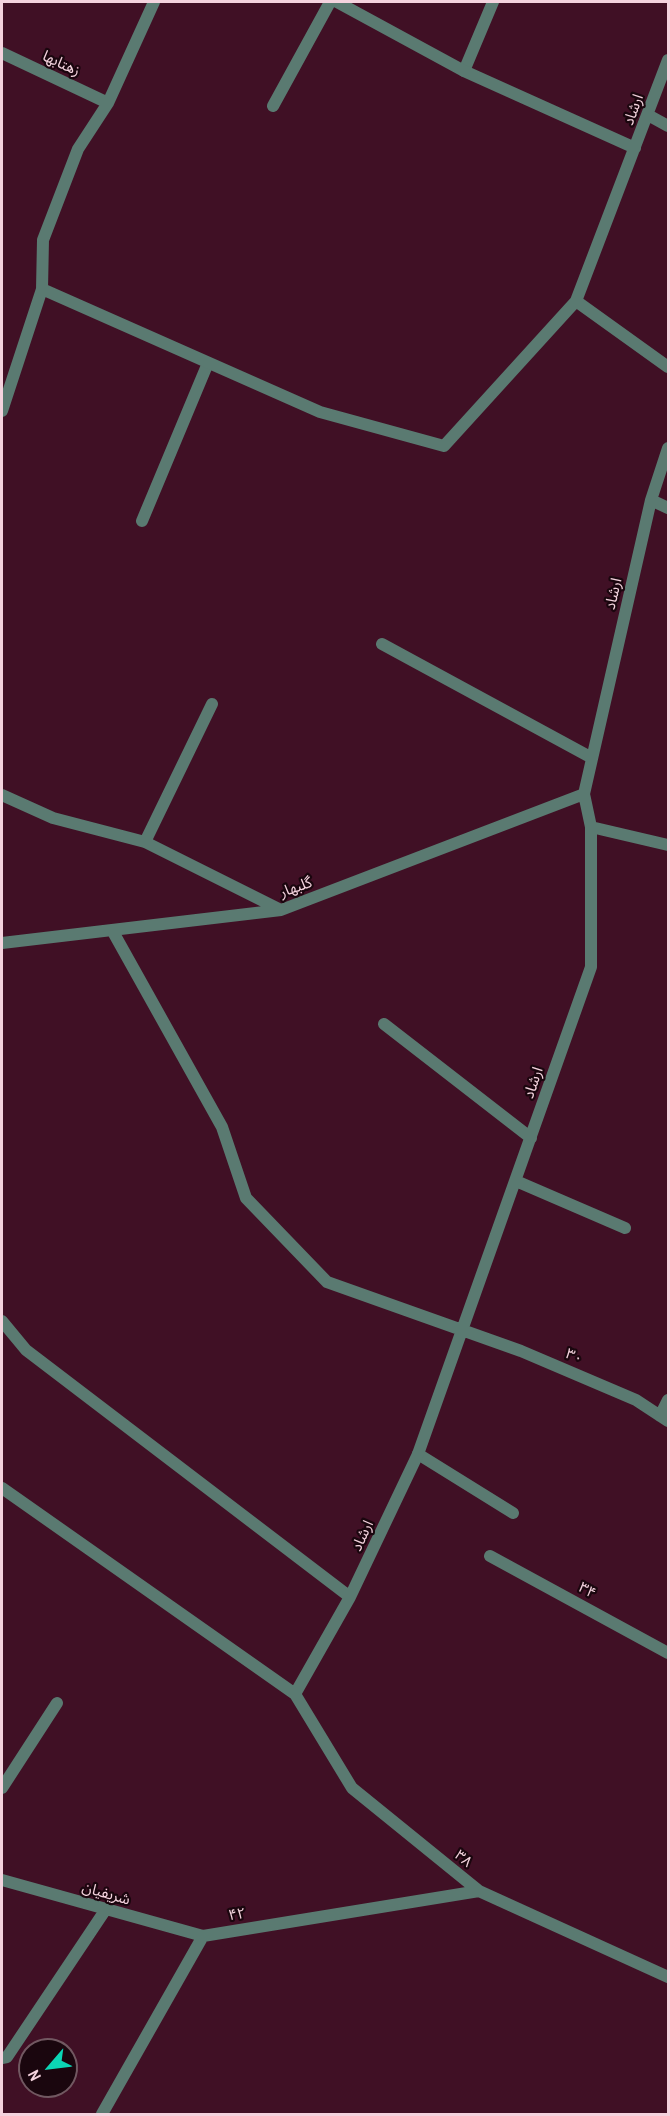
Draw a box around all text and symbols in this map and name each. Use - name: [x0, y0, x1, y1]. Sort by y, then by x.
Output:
- street label: زهتابها: [39, 48, 83, 80]
- street label: ارشاد: [620, 92, 648, 128]
- street label: ارشاد: [602, 576, 626, 612]
- street label: گلبهار: [277, 874, 315, 902]
- street label: ارشاد: [520, 1065, 548, 1101]
- street label: ۳۰: [563, 1345, 585, 1369]
- street label: ارشاد: [348, 1518, 378, 1554]
- street label: ۳۴: [575, 1579, 599, 1603]
- street label: ۳۸: [451, 1847, 475, 1871]
- street label: شریفیان: [80, 1879, 132, 1909]
- street label: ۴۲: [227, 1905, 247, 1925]
- north arrow: [18, 2038, 78, 2098]
- text: N: [22, 2066, 46, 2085]

